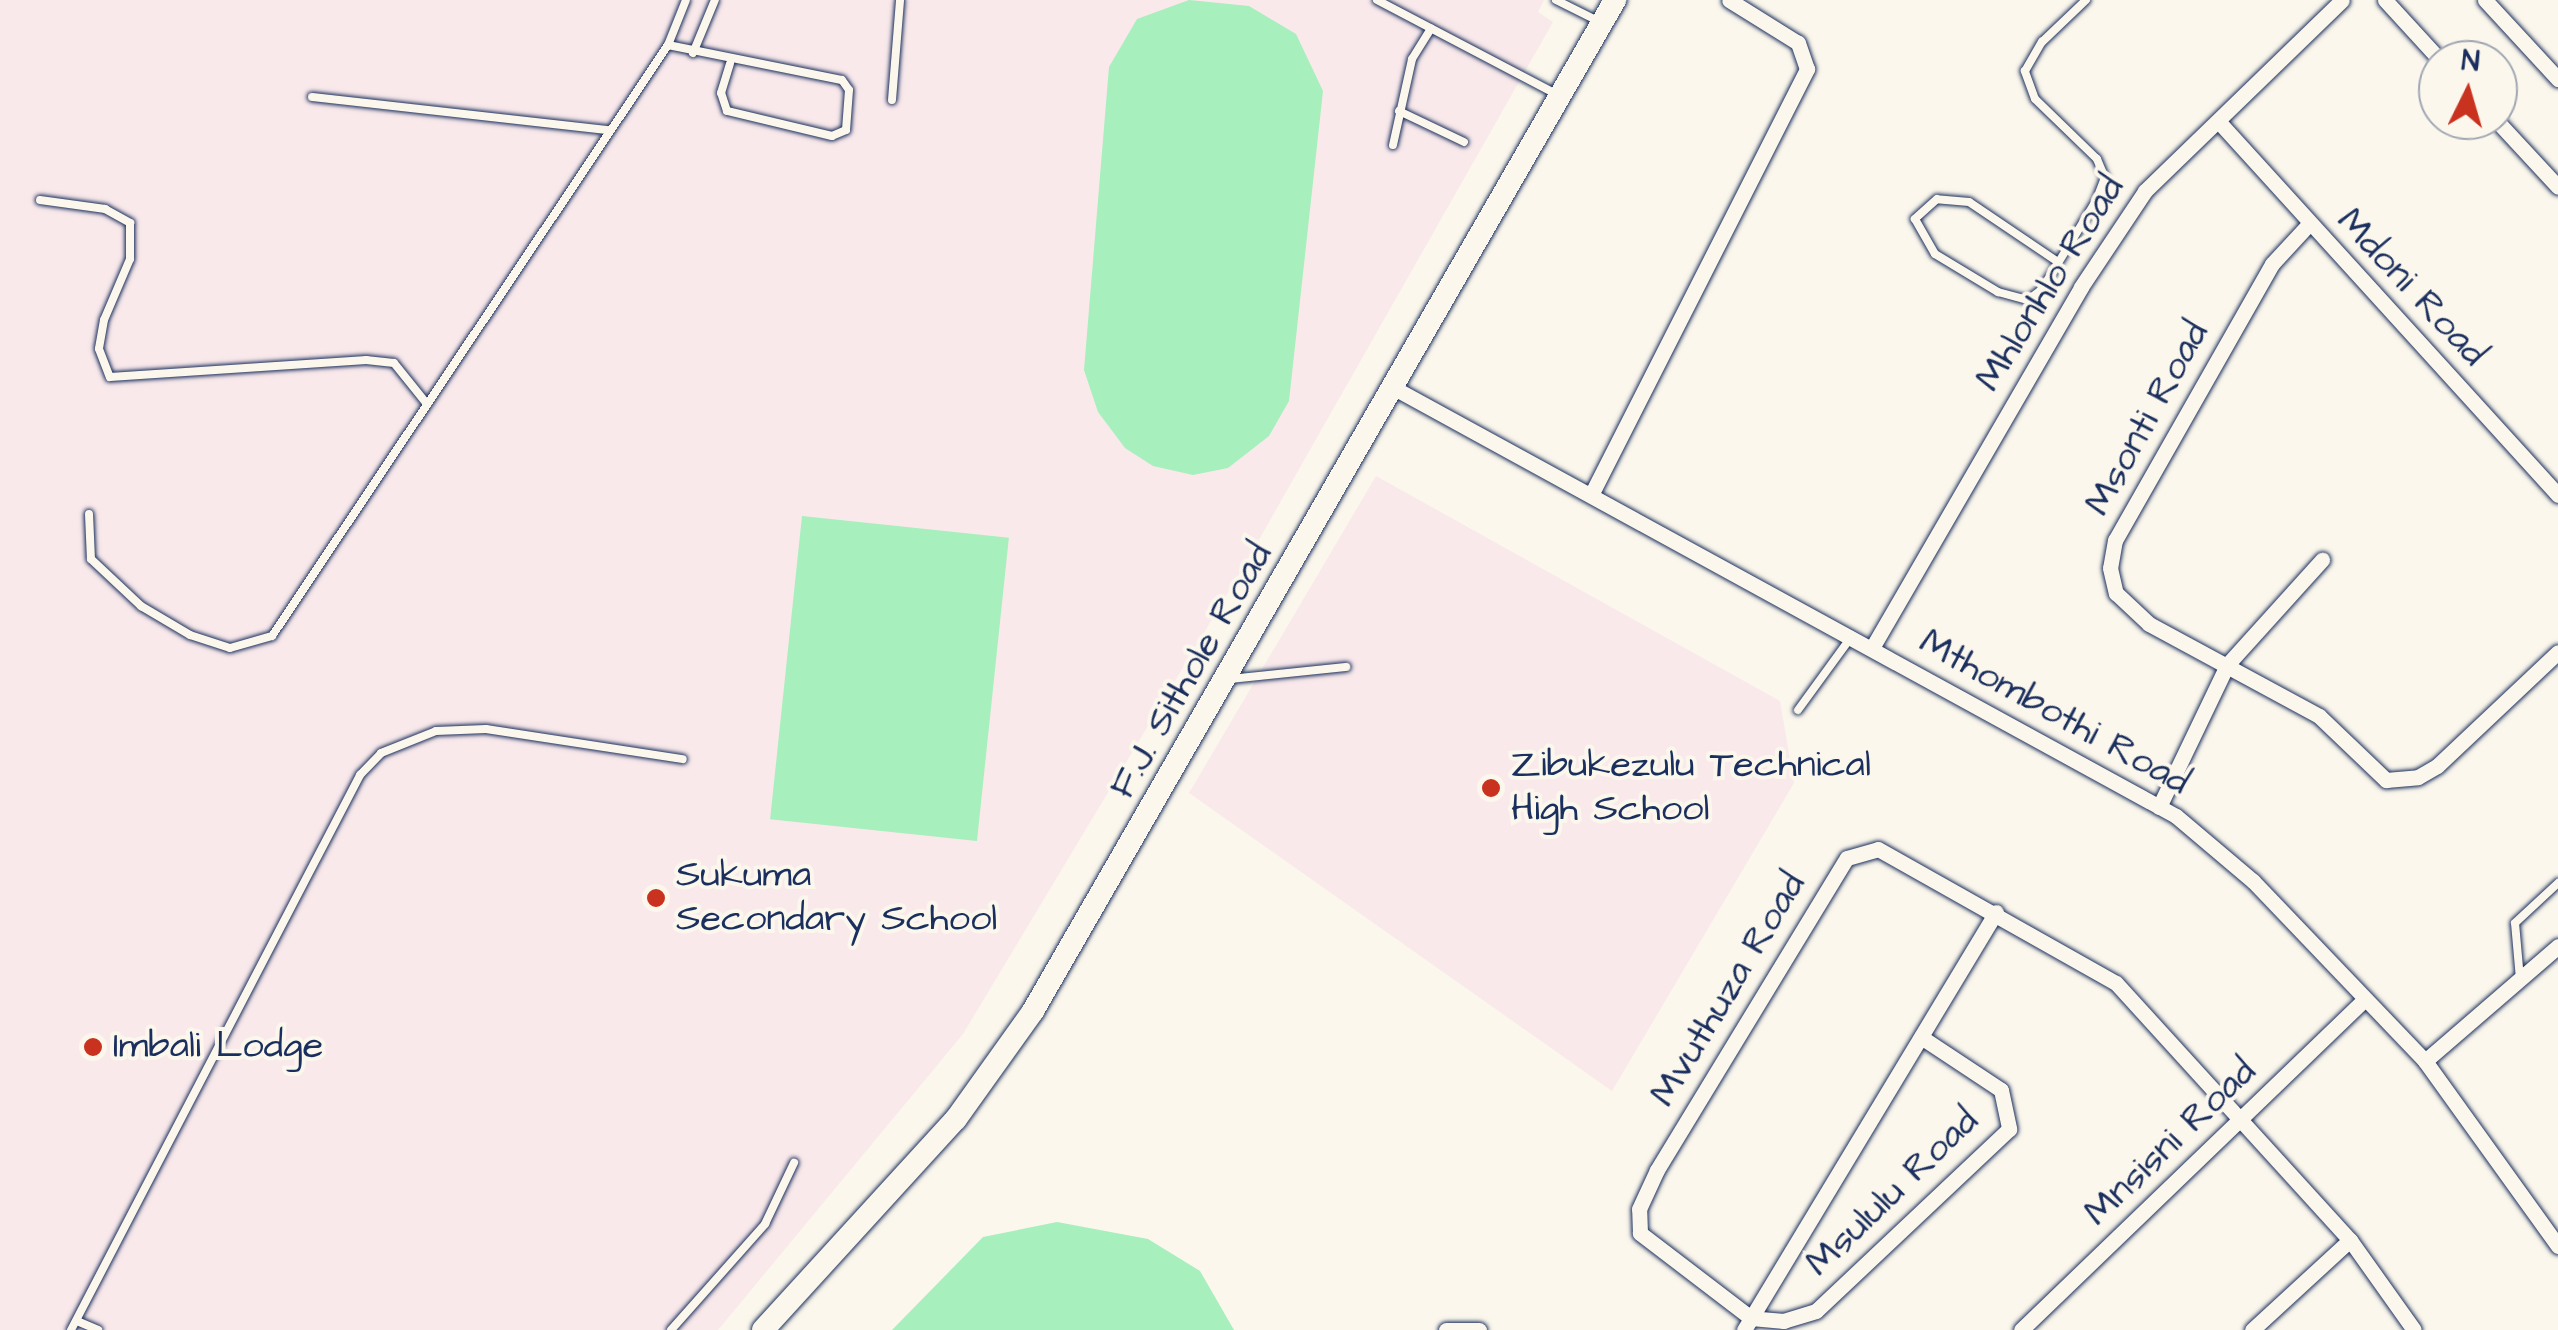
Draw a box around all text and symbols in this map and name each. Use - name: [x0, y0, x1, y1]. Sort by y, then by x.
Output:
- north arrow: [2418, 40, 2518, 140]
- text: N: [2460, 41, 2481, 82]
- street label: Mhlonhlo Road: [1967, 168, 2135, 400]
- street label: Mdoni Road: [2326, 199, 2496, 377]
- street label: Msonti Road: [2076, 314, 2220, 524]
- street label: F.J. Sithole Road: [1100, 535, 1284, 807]
- street label: Mthombothi Road: [1911, 620, 2197, 806]
- place label: Zibukezulu Technical High School: [1511, 743, 1871, 832]
- marker: Zibukezulu Technical High School: [1480, 777, 1502, 799]
- place label: Sukuma Secondary School: [676, 853, 997, 942]
- street label: Mvuthuza Road: [1641, 865, 1817, 1115]
- marker: Sukuma Secondary School: [645, 887, 667, 909]
- place label: Imbali Lodge: [113, 1024, 323, 1070]
- marker: Imbali Lodge: [82, 1036, 104, 1058]
- street label: Mnsisni Road: [2075, 1050, 2267, 1236]
- street label: Msululu Road: [1797, 1099, 1989, 1287]

